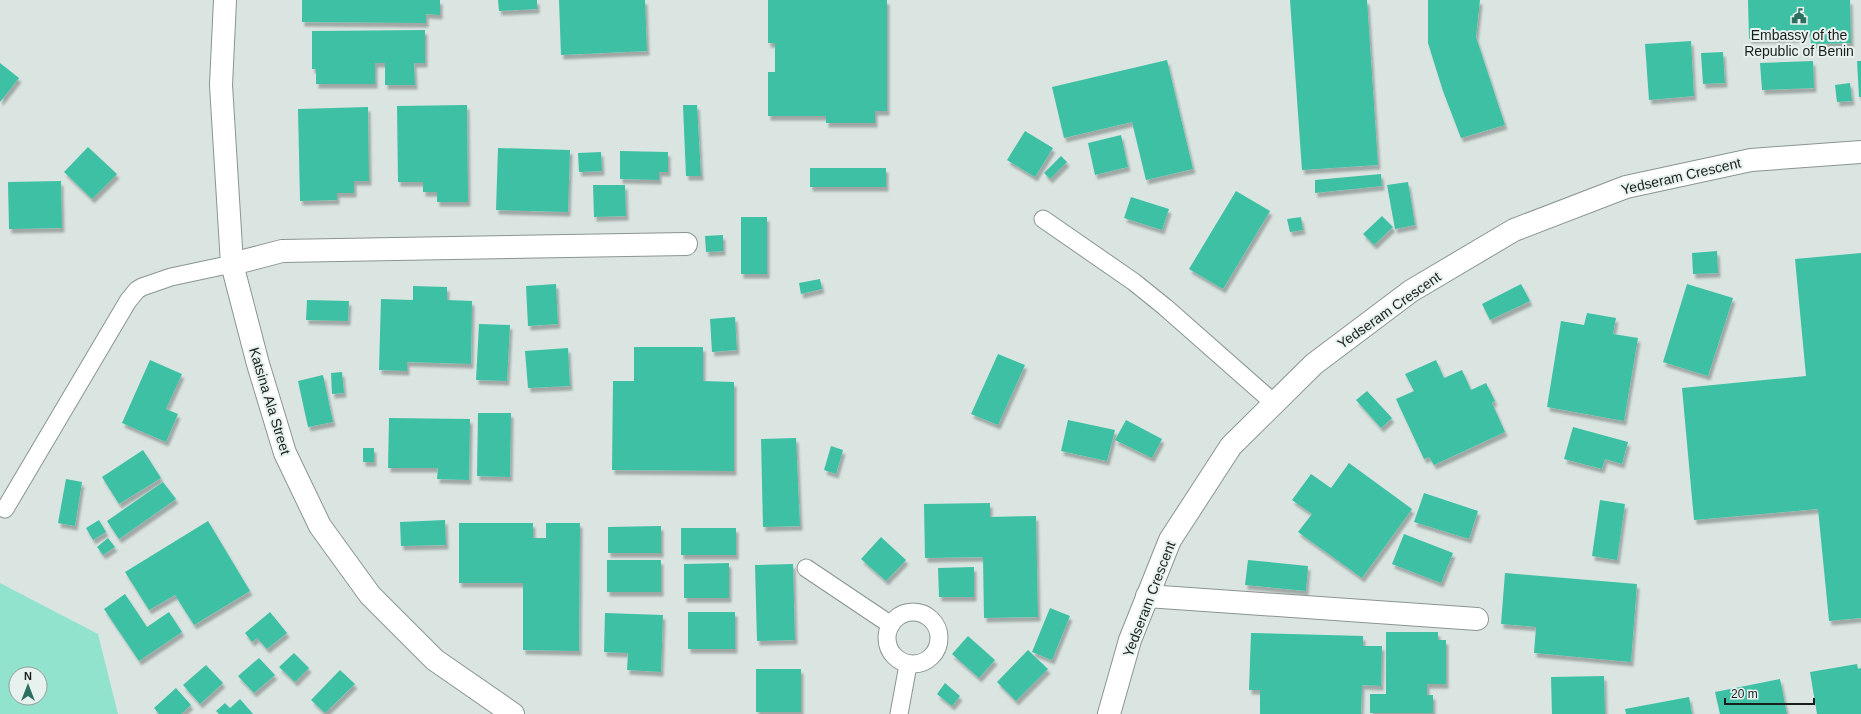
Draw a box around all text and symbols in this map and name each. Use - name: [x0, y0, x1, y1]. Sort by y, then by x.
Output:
- public building icon: Embassy of the Republic of Benin: [1790, 7, 1808, 25]
- place label: Embassy of the Republic of Benin: [1744, 27, 1854, 59]
- street label: Yedseram Crescent: [1620, 154, 1743, 198]
- street label: Yedseram Crescent: [1334, 268, 1444, 352]
- street label: Katsina Ala Street: [246, 345, 294, 457]
- street label: Yedseram Crescent: [1120, 539, 1178, 659]
- north arrow: [8, 666, 48, 706]
- text: N: [24, 670, 32, 682]
- scale bar: [1725, 680, 1814, 706]
- text: 20 m: [1731, 687, 1758, 701]

